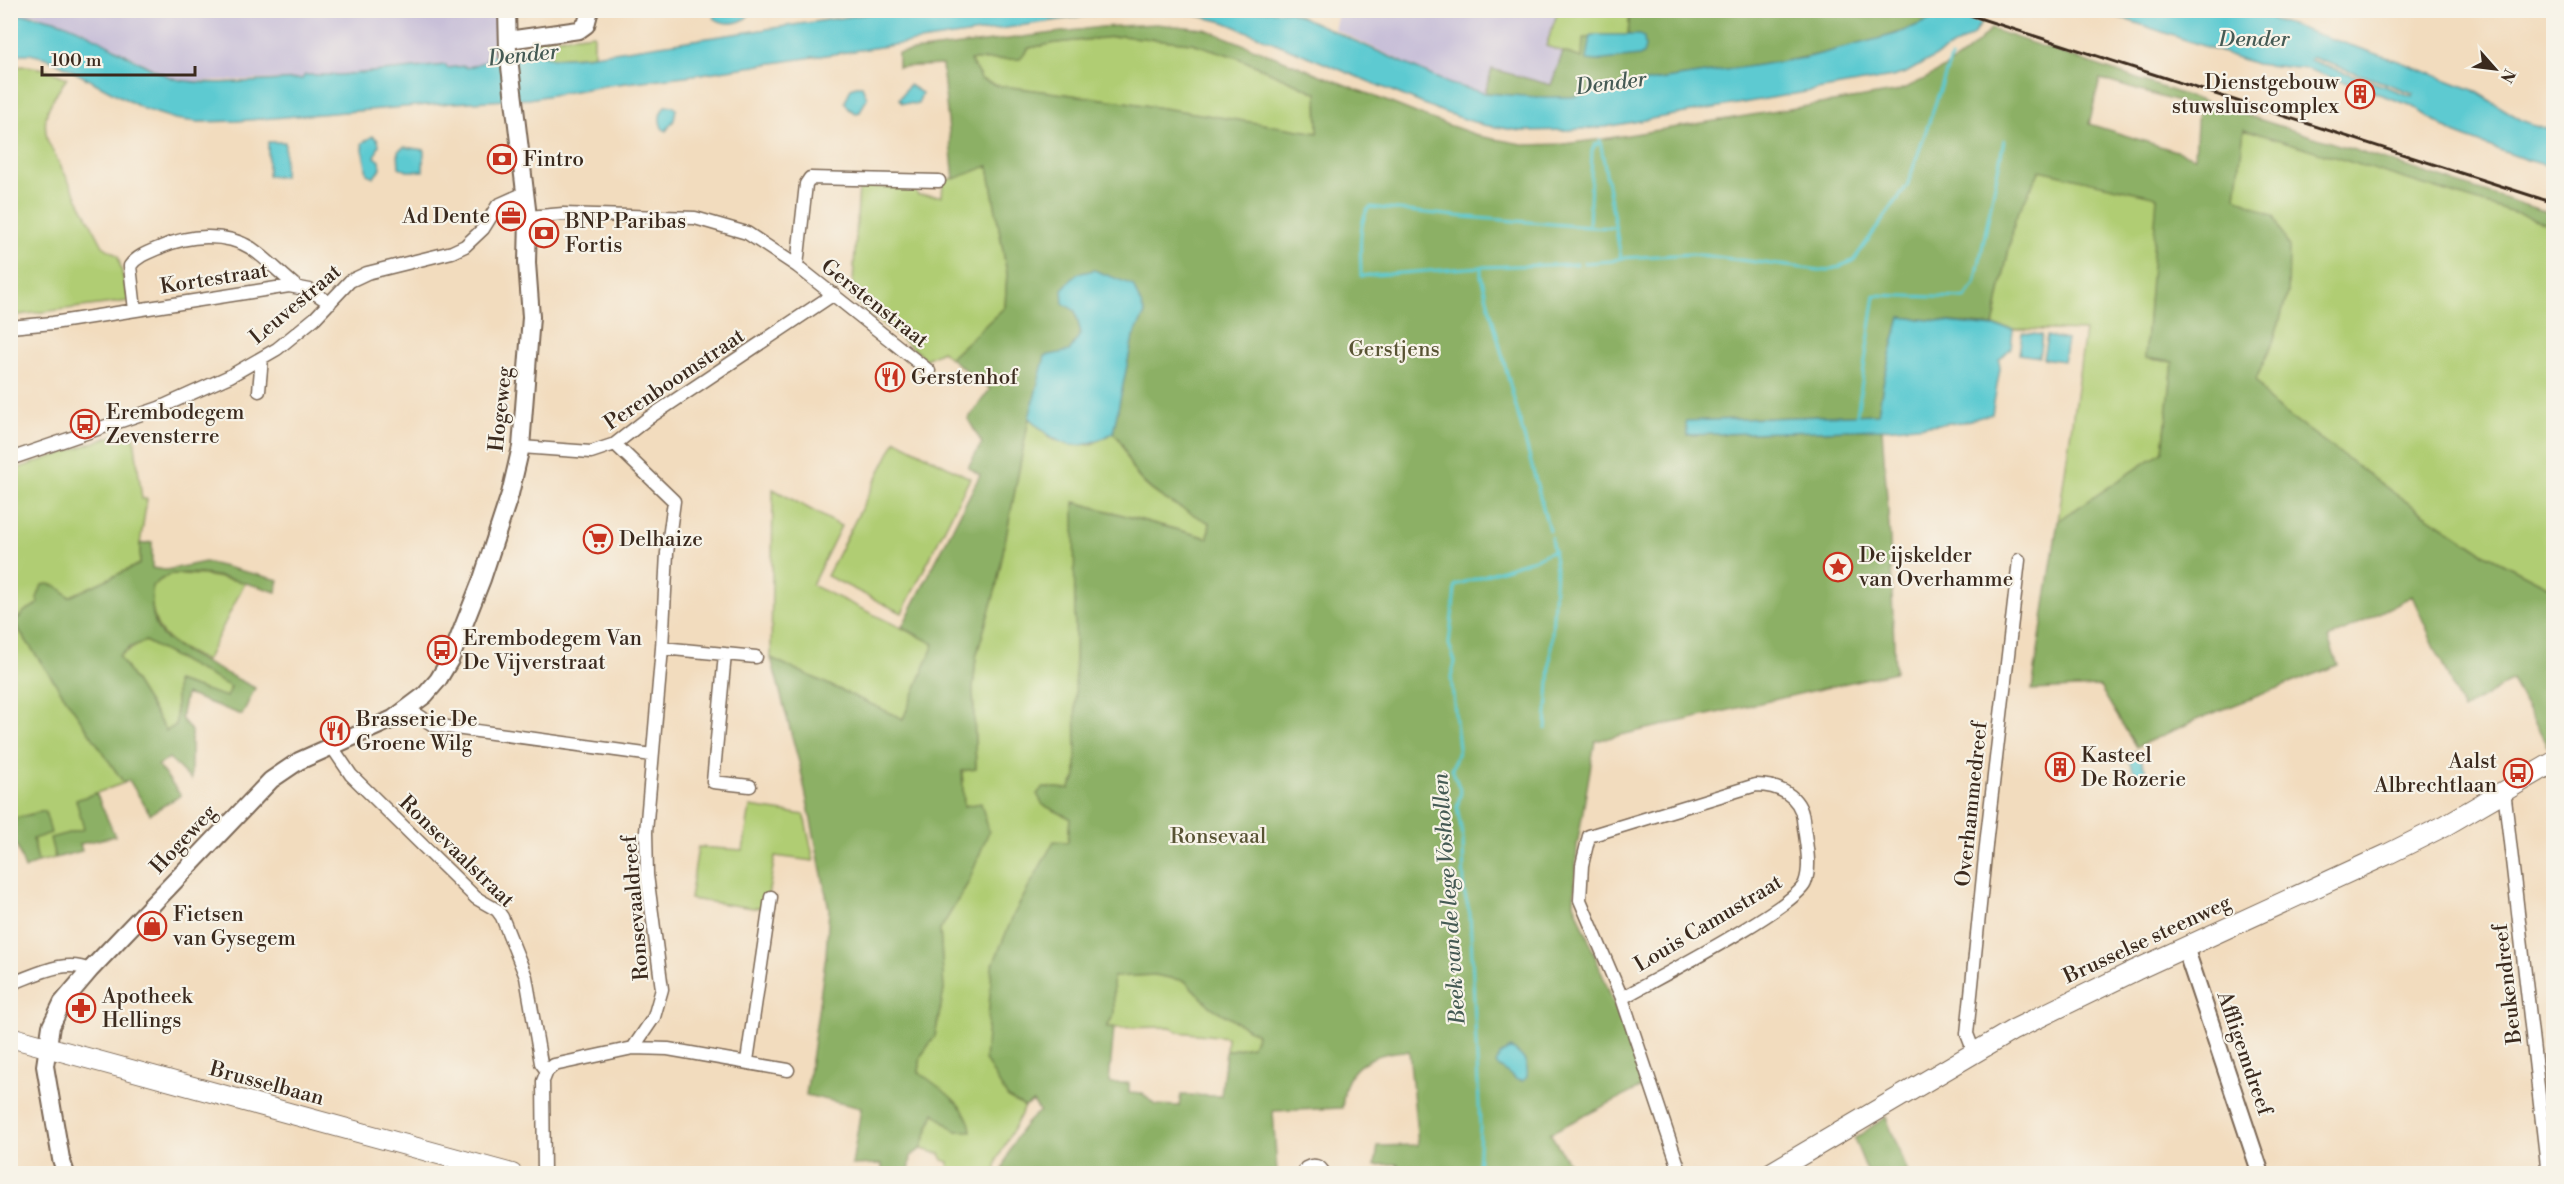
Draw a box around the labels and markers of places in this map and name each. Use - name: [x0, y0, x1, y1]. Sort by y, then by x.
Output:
- place label: Dienstgebouw stuwsluiscomplex: [2172, 70, 2340, 120]
- building icon: Dienstgebouw stuwsluiscomplex: [2344, 78, 2376, 110]
- bank icon: Fintro: [486, 143, 518, 175]
- place label: Fintro: [523, 147, 584, 173]
- office icon: Ad Dente: [495, 200, 527, 232]
- place label: Ad Dente: [401, 204, 490, 230]
- place label: BNP Paribas Fortis: [564, 209, 686, 259]
- bank icon: BNP Paribas Fortis: [528, 217, 560, 249]
- restaurant icon: Gerstenhof: [874, 361, 906, 393]
- place label: Gerstenhof: [911, 365, 1019, 391]
- place label: Erembodegem Zevensterre: [106, 400, 244, 450]
- bus stop icon: Erembodegem Zevensterre: [69, 408, 101, 440]
- supermarket icon: Delhaize: [582, 523, 614, 555]
- place label: Delhaize: [619, 527, 703, 553]
- place label: De ijskelder van Overhamme: [1858, 543, 2013, 593]
- place icon: De ijskelder van Overhamme: [1822, 551, 1854, 583]
- place label: Erembodegem Van De Vijverstraat: [463, 626, 643, 676]
- bus stop icon: Erembodegem Van De Vijverstraat: [426, 634, 458, 666]
- place label: Brasserie De Groene Wilg: [355, 707, 478, 757]
- restaurant icon: Brasserie De Groene Wilg: [319, 715, 351, 747]
- place label: Kasteel De Rozerie: [2081, 743, 2186, 793]
- place label: Aalst Albrechtlaan: [2373, 749, 2498, 799]
- building icon: Kasteel De Rozerie: [2044, 751, 2076, 783]
- bus stop icon: Aalst Albrechtlaan: [2502, 757, 2534, 789]
- place label: Fietsen van Gysegem: [172, 902, 296, 952]
- shop icon: Fietsen van Gysegem: [136, 910, 168, 942]
- place label: Apotheek Hellings: [101, 984, 194, 1034]
- pharmacy icon: Apotheek Hellings: [65, 992, 97, 1024]

